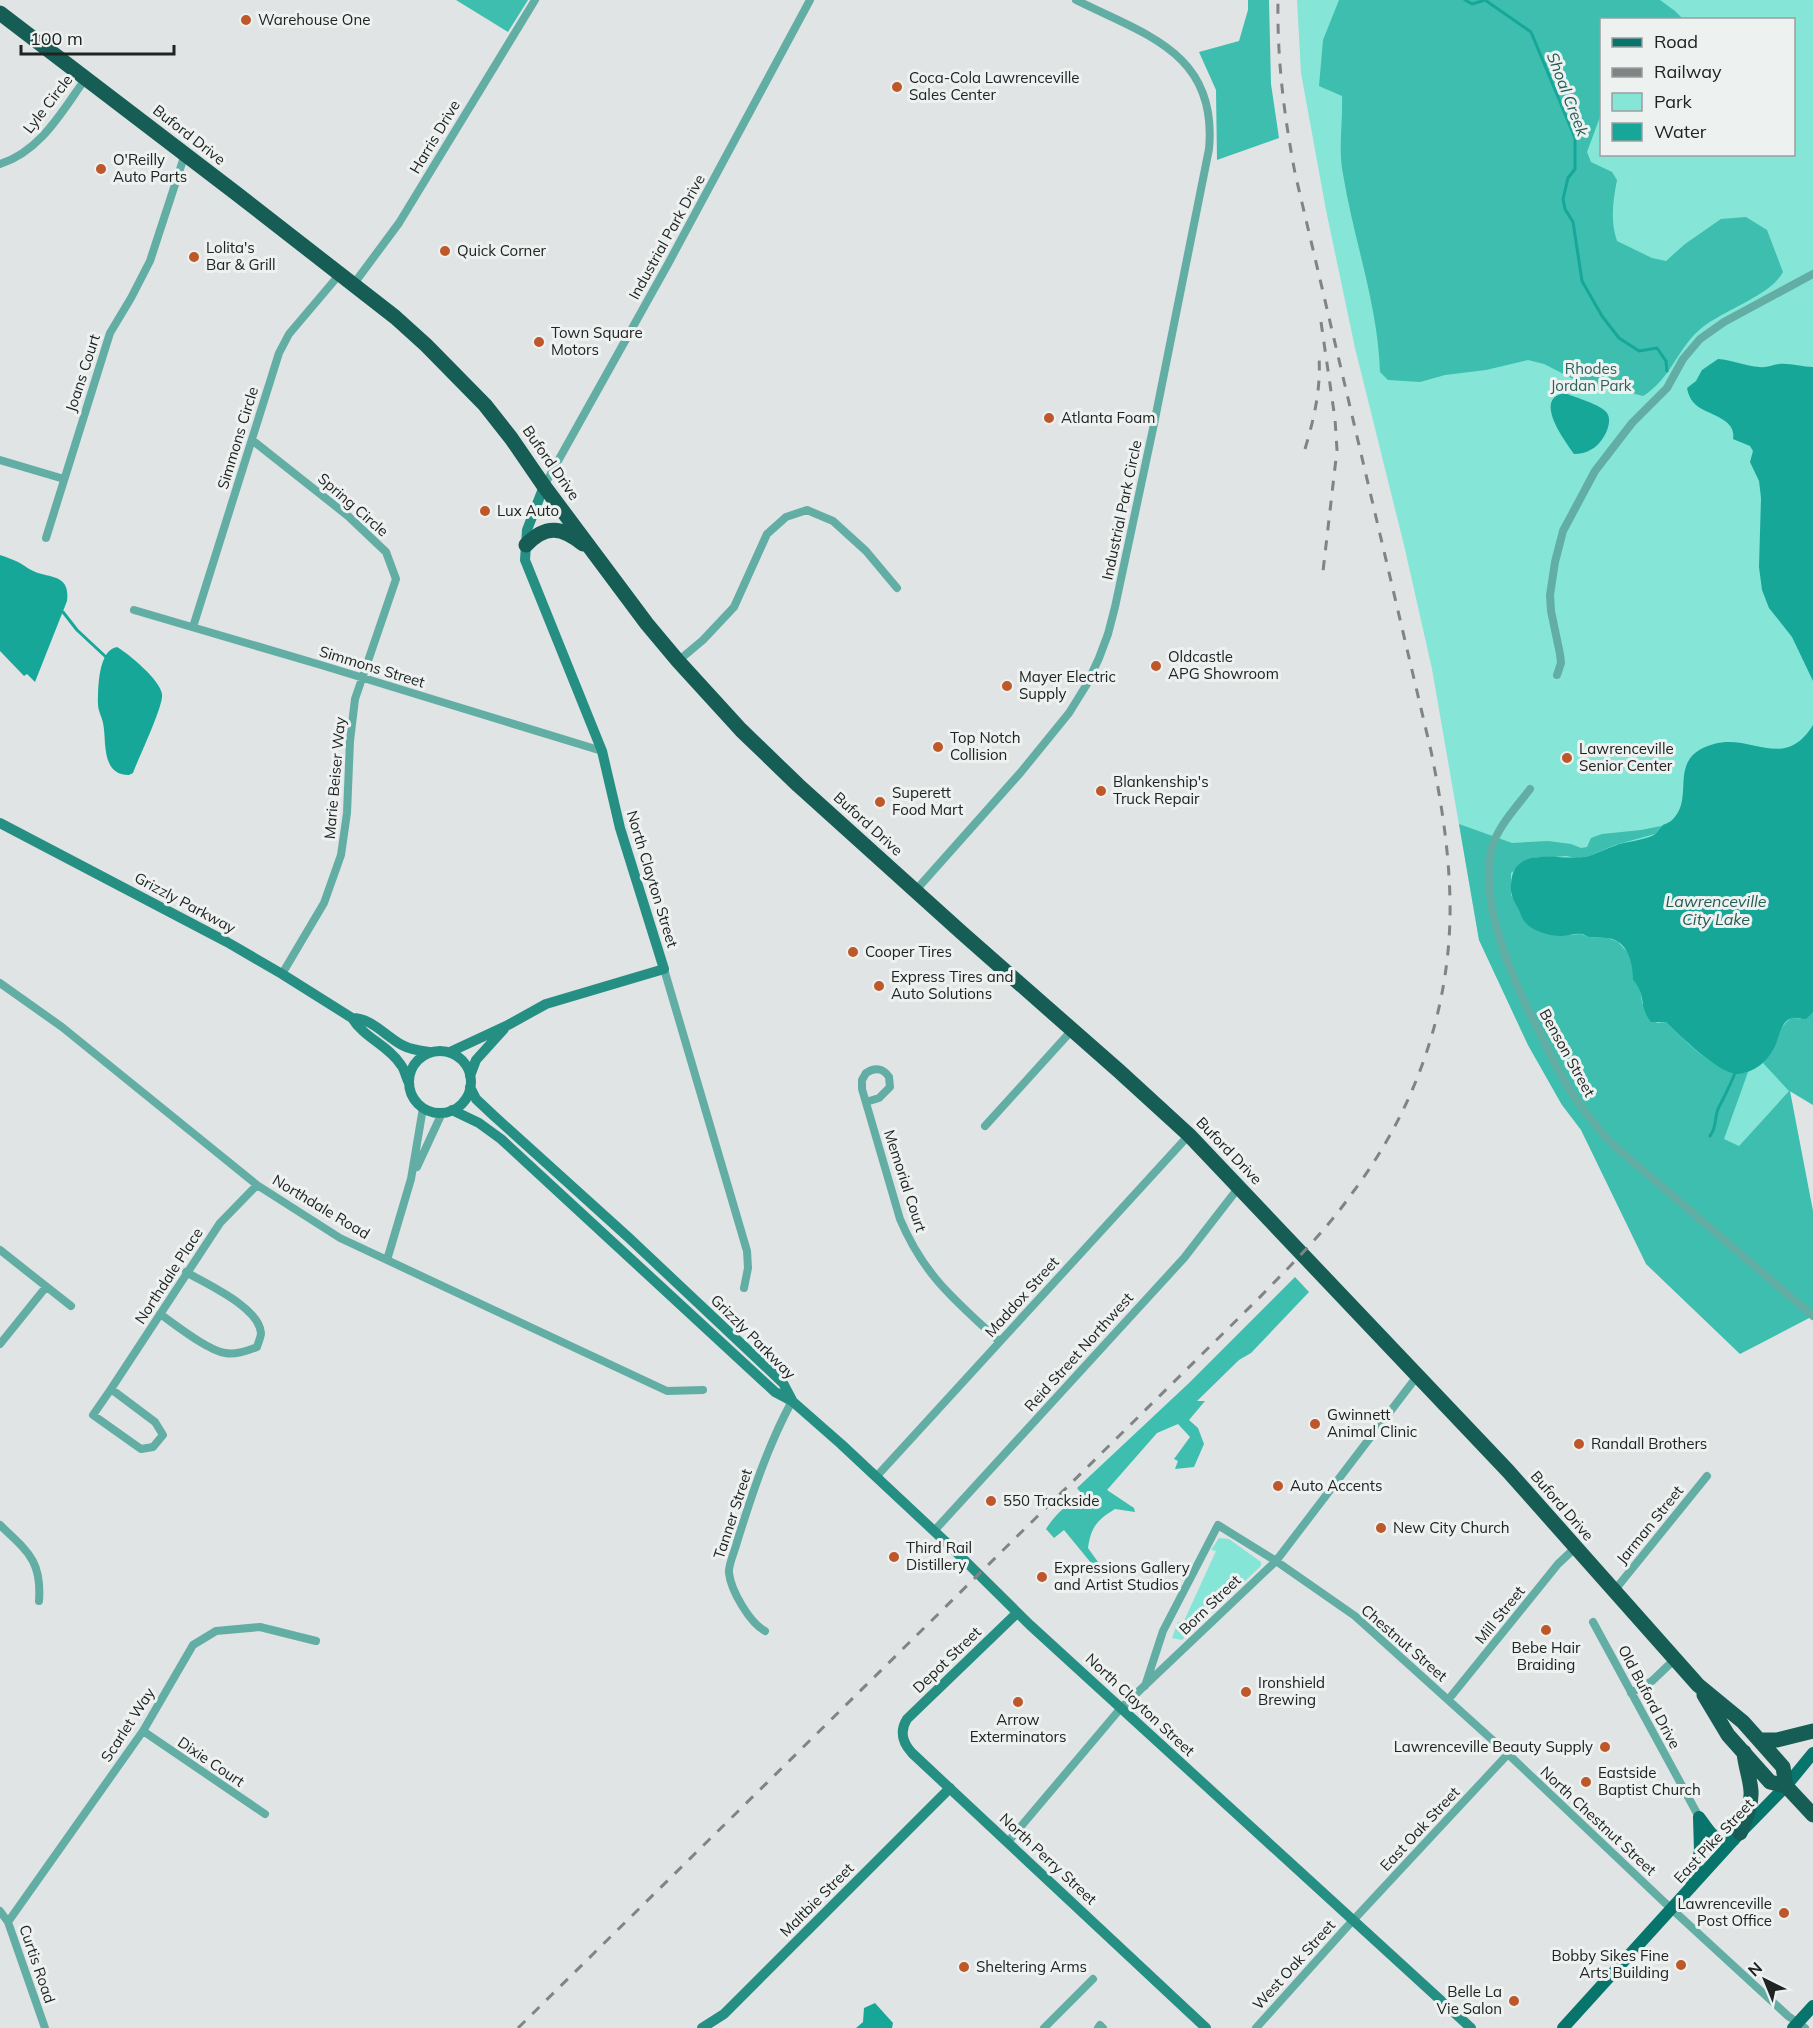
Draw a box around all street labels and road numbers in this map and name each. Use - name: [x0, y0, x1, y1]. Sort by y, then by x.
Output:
- street label: Lyle Circle: [19, 70, 76, 137]
- street label: Harris Drive: [405, 96, 464, 177]
- street label: Buford Drive: [149, 100, 229, 169]
- street label: Industrial Park Drive: [624, 171, 709, 303]
- street label: Joans Court: [61, 332, 104, 414]
- street label: Simmons Circle: [213, 384, 262, 491]
- street label: Buford Drive: [519, 422, 584, 504]
- street label: Industrial Park Circle: [1097, 438, 1146, 581]
- street label: Spring Circle: [314, 469, 393, 540]
- street label: Simmons Street: [317, 641, 427, 692]
- street label: Marie Beiser Way: [320, 716, 349, 840]
- street label: Buford Drive: [830, 788, 907, 860]
- street label: North Clayton Street: [623, 808, 682, 950]
- street label: Grizzly Parkway: [131, 868, 239, 937]
- street label: Benson Street: [1536, 1006, 1599, 1100]
- street label: Buford Drive: [1192, 1113, 1266, 1188]
- street label: Memorial Court: [880, 1127, 931, 1234]
- street label: Northdale Road: [269, 1170, 373, 1243]
- street label: Northdale Place: [130, 1224, 207, 1327]
- street label: Maddox Street: [981, 1253, 1063, 1341]
- street label: Reid Street Northwest: [1020, 1288, 1137, 1415]
- street label: Grizzly Parkway: [707, 1290, 800, 1383]
- street label: Tanner Street: [709, 1466, 756, 1561]
- street label: Buford Drive: [1527, 1467, 1598, 1545]
- street label: Jarman Street: [1612, 1482, 1687, 1568]
- street label: Born Street: [1175, 1571, 1244, 1639]
- street label: Mill Street: [1471, 1582, 1529, 1647]
- street label: Chestnut Street: [1357, 1600, 1451, 1685]
- street label: Depot Street: [909, 1622, 985, 1697]
- street label: Old Buford Drive: [1614, 1642, 1685, 1752]
- street label: North Clayton Street: [1082, 1649, 1199, 1760]
- street label: Scarlet Way: [97, 1684, 159, 1765]
- street label: Dixie Court: [174, 1732, 248, 1791]
- street label: North Chestnut Street: [1536, 1762, 1660, 1879]
- street label: East Oak Street: [1376, 1783, 1463, 1875]
- street label: East Pike Street: [1670, 1794, 1758, 1887]
- street label: North Perry Street: [996, 1809, 1101, 1909]
- street label: Maltbie Street: [776, 1859, 858, 1941]
- street label: West Oak Street: [1248, 1916, 1339, 2013]
- street label: Curtis Road: [15, 1922, 60, 2005]

